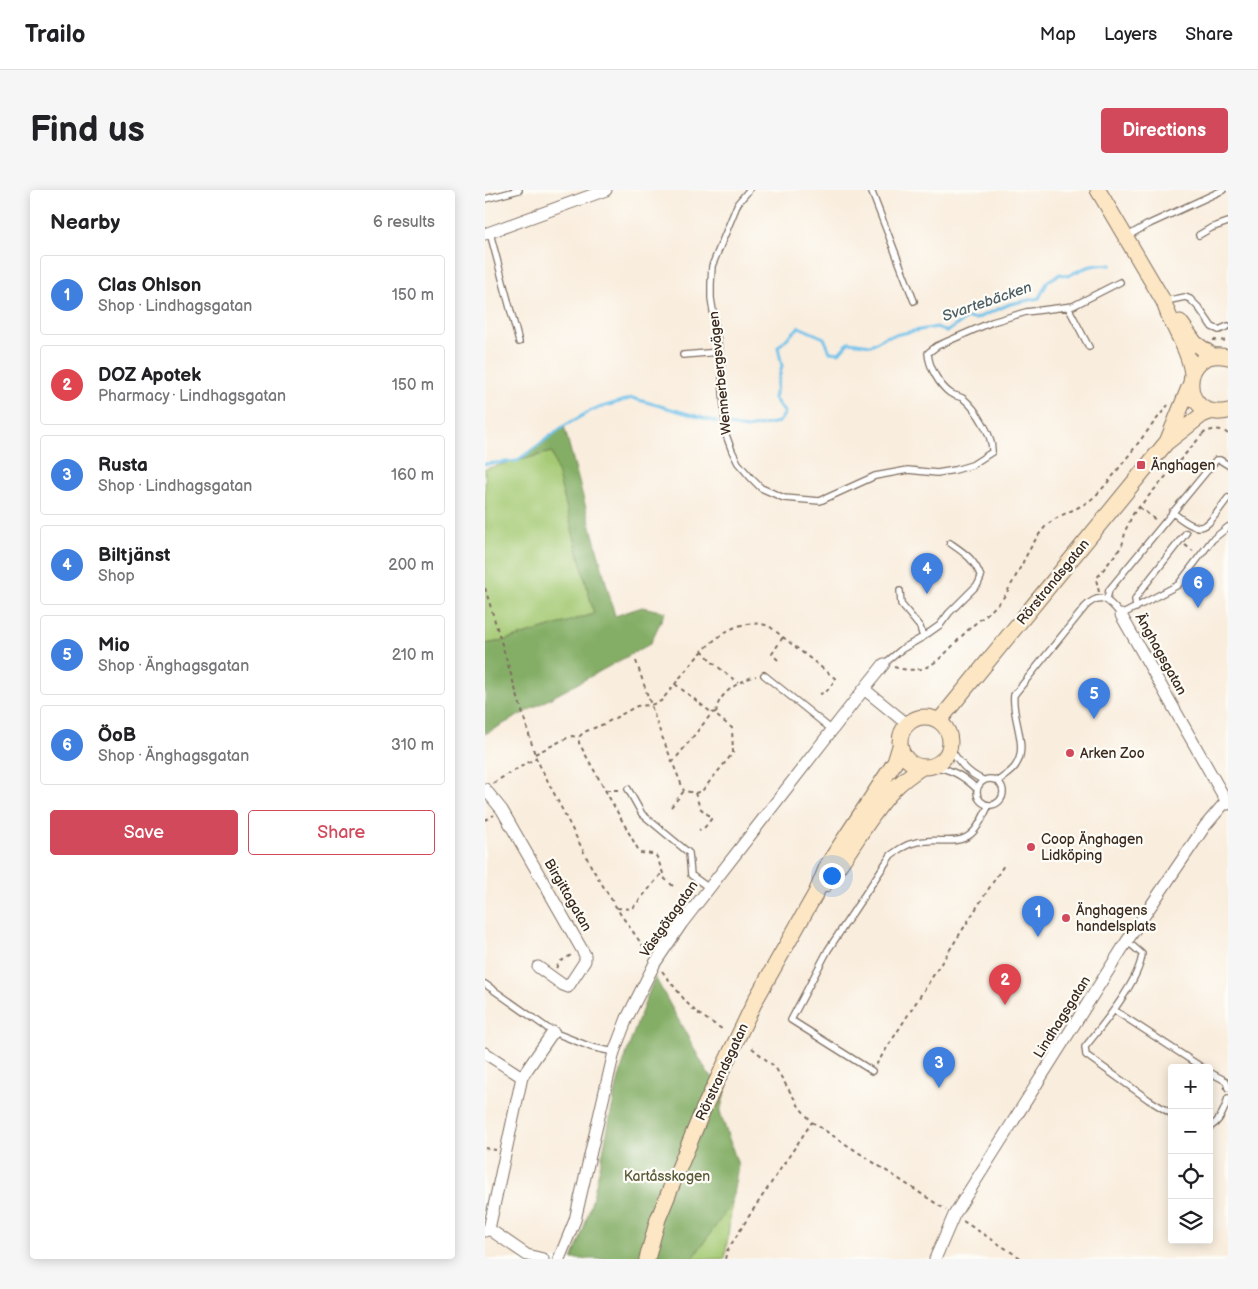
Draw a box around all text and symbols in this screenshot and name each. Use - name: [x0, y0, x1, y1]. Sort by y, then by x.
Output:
- text: Trailo: [25, 20, 85, 49]
- text: Map: [1040, 24, 1076, 45]
- text: Layers: [1104, 24, 1157, 45]
- text: Share: [1185, 24, 1233, 45]
- button: Directions: [1101, 108, 1228, 153]
- text: Find us: [30, 109, 145, 152]
- text: Nearby: [50, 210, 120, 235]
- text: 6 results: [373, 213, 435, 232]
- text: Clas Ohlson: [98, 274, 201, 297]
- water label: Svartebäcken: [940, 278, 1034, 326]
- text: 1: [64, 286, 70, 305]
- text: 150 m: [392, 286, 434, 305]
- text: Shop · Lindhagsgatan: [98, 297, 252, 316]
- street label: Wennerbergsvägen: [705, 310, 735, 436]
- text: DOZ Apotek: [98, 364, 201, 387]
- text: 2: [62, 376, 72, 395]
- text: 150 m: [392, 376, 434, 395]
- text: Pharmacy · Lindhagsgatan: [98, 387, 286, 406]
- text: Rusta: [98, 454, 148, 477]
- place label: Änghagen: [1151, 457, 1216, 474]
- marker: Änghagen: [1135, 459, 1147, 471]
- text: 3: [62, 466, 72, 485]
- text: 160 m: [391, 466, 434, 485]
- text: Shop · Lindhagsgatan: [98, 477, 252, 496]
- street label: Rörstrandsgatan: [1013, 536, 1093, 628]
- text: Biltjänst: [98, 544, 170, 567]
- pin: 4: [911, 553, 943, 594]
- text: 4: [62, 556, 72, 575]
- text: 200 m: [388, 556, 434, 575]
- text: Shop: [98, 567, 135, 586]
- pin: 6: [1182, 567, 1214, 608]
- street label: Änghagsgatan: [1132, 610, 1191, 698]
- text: Mio: [98, 634, 130, 657]
- text: 5: [62, 646, 72, 665]
- text: 210 m: [392, 646, 434, 665]
- text: Shop · Änghagsgatan: [98, 657, 249, 676]
- pin: 5: [1078, 678, 1110, 719]
- text: ÖoB: [98, 724, 136, 747]
- text: 6: [62, 736, 72, 755]
- text: 310 m: [391, 736, 434, 755]
- place label: Arken Zoo: [1080, 745, 1145, 762]
- text: Shop · Änghagsgatan: [98, 747, 249, 766]
- marker: Arken Zoo: [1064, 747, 1076, 759]
- button: Save: [50, 810, 238, 855]
- button: Share: [248, 810, 435, 855]
- place label: Coop Änghagen Lidköping: [1041, 831, 1143, 864]
- marker: Coop Änghagen Lidköping: [1025, 841, 1037, 853]
- street label: Birgittagatan: [540, 856, 596, 934]
- your location: [819, 863, 845, 889]
- street label: Västgötagatan: [636, 877, 702, 961]
- pin: 1: [1022, 896, 1054, 937]
- place label: Änghagens handelsplats: [1076, 902, 1156, 935]
- marker: Änghagens handelsplats: [1060, 912, 1072, 924]
- pin: 2: [989, 964, 1021, 1005]
- street label: Lindhagsgatan: [1030, 973, 1094, 1061]
- street label: Rörstrandsgatan: [692, 1021, 752, 1123]
- pin: 3: [923, 1047, 955, 1088]
- map controls: [1168, 1064, 1213, 1244]
- button: +: [1168, 1064, 1213, 1109]
- button: −: [1168, 1109, 1213, 1154]
- button: locate: [1168, 1154, 1213, 1199]
- park label: Kartåsskogen: [624, 1168, 710, 1185]
- button: layers: [1168, 1199, 1213, 1244]

